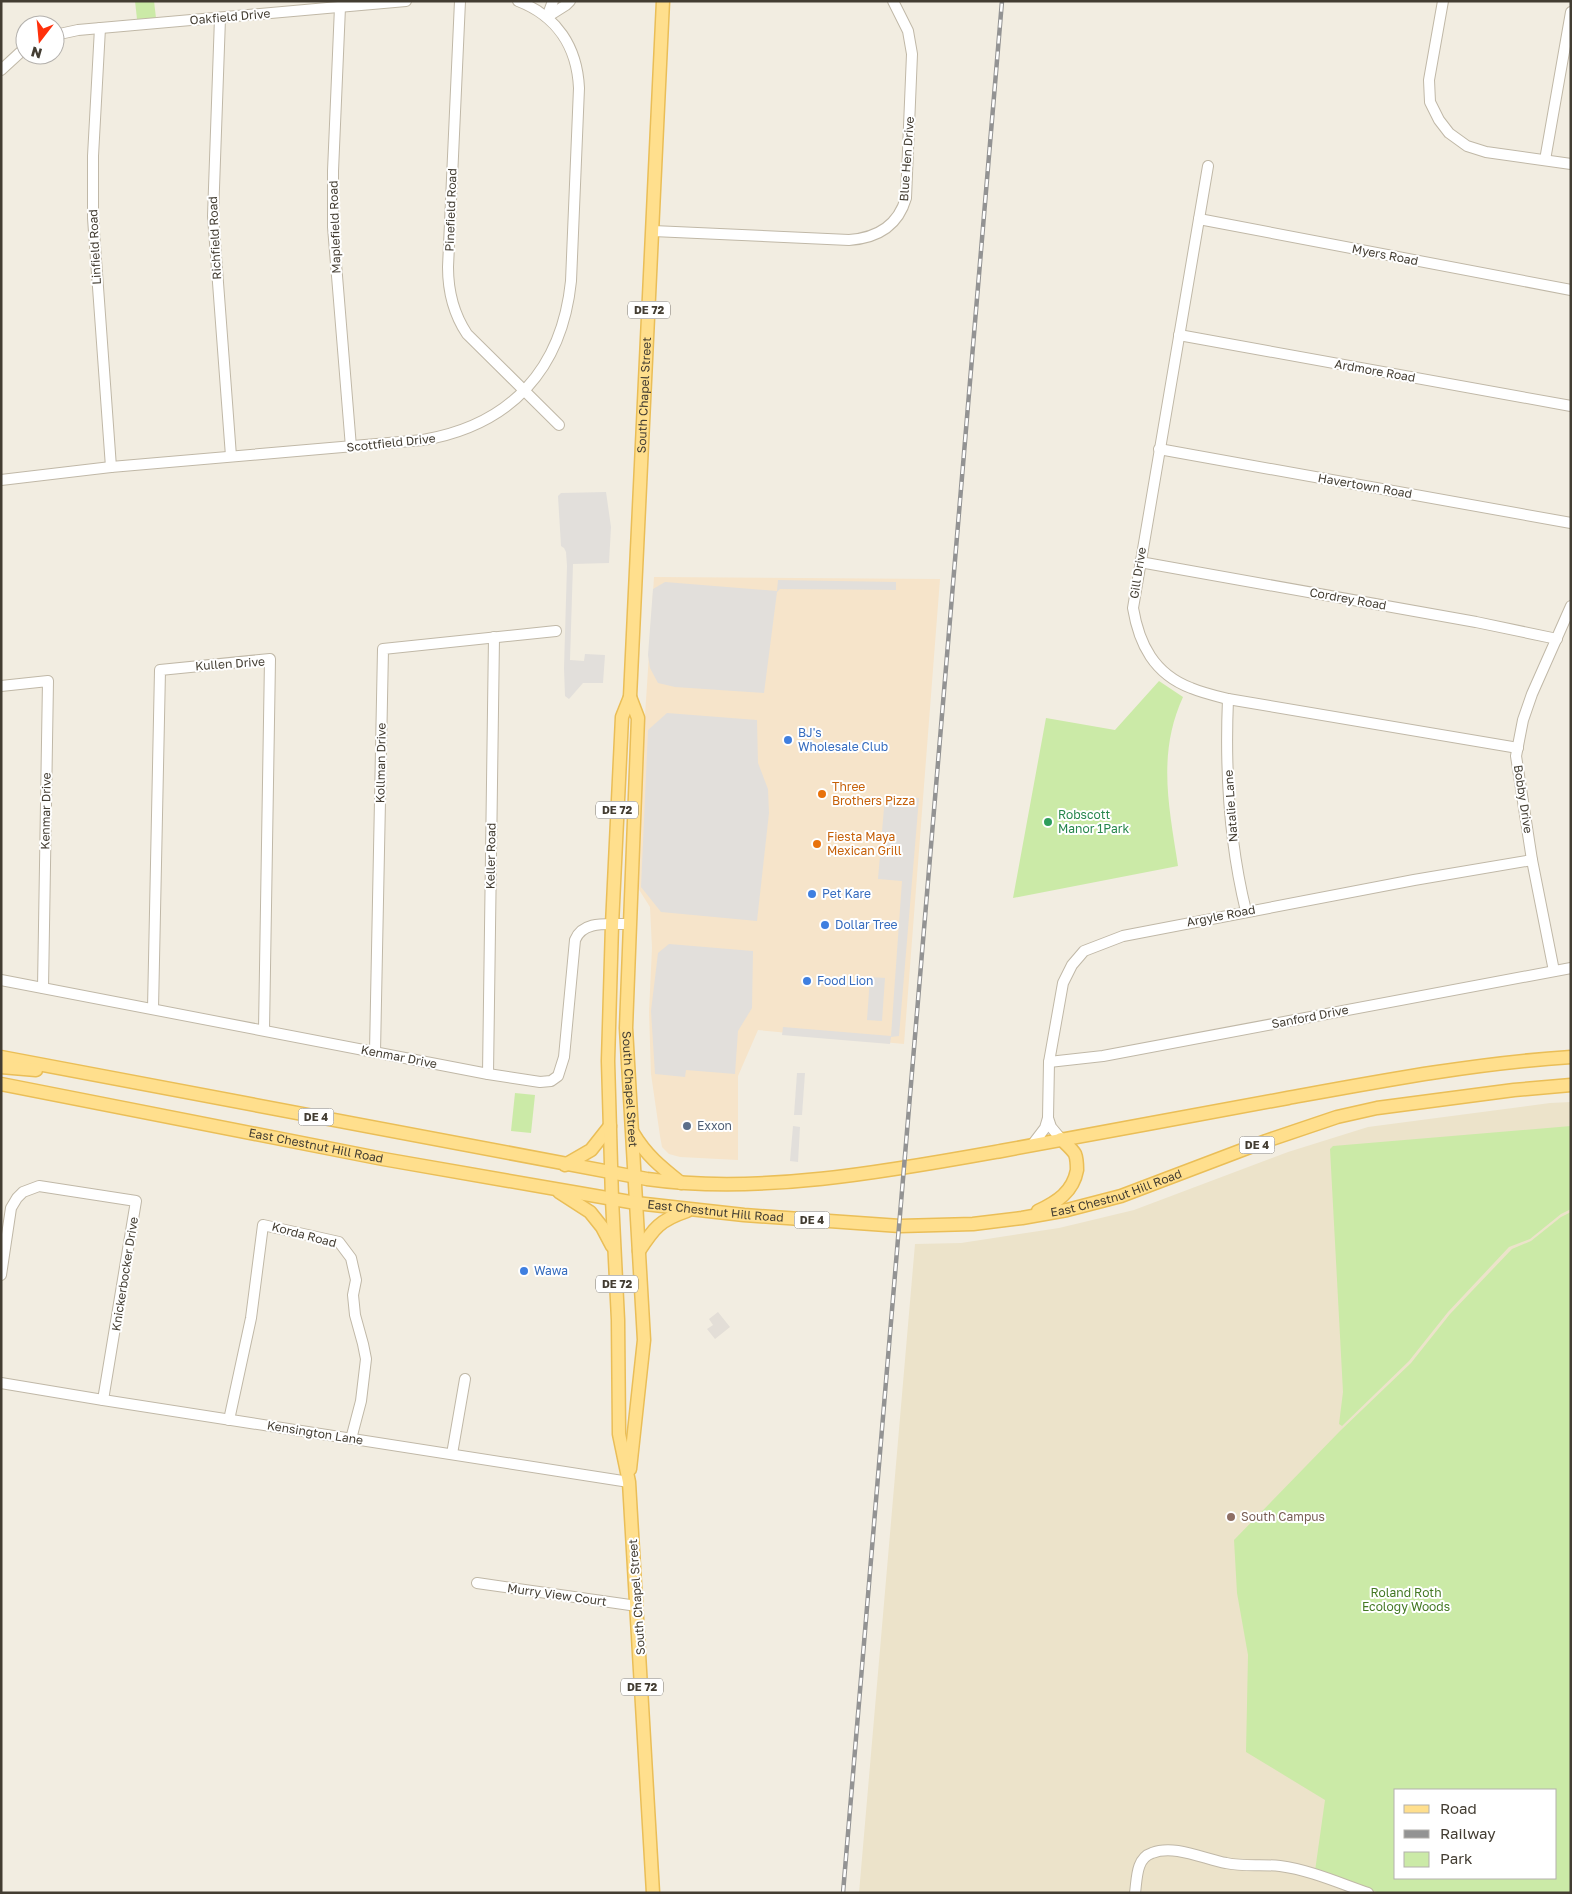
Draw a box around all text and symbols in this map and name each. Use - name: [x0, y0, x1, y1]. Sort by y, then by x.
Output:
- street label: Oakfield Drive: [189, 6, 271, 27]
- north arrow: [15, 15, 65, 65]
- text: N: [29, 43, 44, 63]
- street label: Blue Hen Drive: [896, 116, 917, 202]
- street label: Pinefield Road: [442, 168, 459, 252]
- street label: Maplefield Road: [325, 180, 344, 274]
- street label: Richfield Road: [205, 196, 224, 280]
- street label: Linfield Road: [85, 209, 104, 285]
- street label: Myers Road: [1351, 241, 1420, 268]
- road number: DE 72: [628, 302, 670, 318]
- street label: South Chapel Street: [634, 336, 654, 454]
- street label: Ardmore Road: [1334, 356, 1417, 385]
- street label: Scottfield Drive: [346, 430, 436, 455]
- street label: Havertown Road: [1317, 470, 1413, 501]
- street label: Gill Drive: [1126, 546, 1149, 600]
- street label: Cordrey Road: [1309, 584, 1388, 613]
- street label: Kullen Drive: [195, 654, 265, 673]
- street label: Kollman Drive: [372, 723, 389, 803]
- place label: BJ's Wholesale Club: [798, 725, 888, 754]
- marker: BJ's Wholesale Club: [782, 734, 794, 746]
- street label: Bobby Drive: [1511, 764, 1536, 834]
- street label: Natalie Lane: [1220, 769, 1241, 843]
- street label: Kenmar Drive: [37, 772, 54, 850]
- place label: Three Brothers Pizza: [832, 779, 915, 808]
- marker: Three Brothers Pizza: [816, 788, 828, 800]
- road number: DE 72: [596, 802, 638, 818]
- place label: Robscott Manor 1Park: [1058, 807, 1129, 836]
- marker: Robscott Manor 1Park: [1042, 816, 1054, 828]
- street label: Keller Road: [482, 823, 499, 889]
- place label: Fiesta Maya Mexican Grill: [827, 829, 902, 858]
- marker: Fiesta Maya Mexican Grill: [811, 838, 823, 850]
- place label: Pet Kare: [822, 886, 871, 901]
- marker: Pet Kare: [806, 888, 818, 900]
- street label: Argyle Road: [1185, 901, 1257, 930]
- place label: Dollar Tree: [835, 917, 898, 932]
- marker: Dollar Tree: [819, 919, 831, 931]
- place label: Food Lion: [817, 973, 873, 988]
- marker: Food Lion: [801, 975, 813, 987]
- street label: Sanford Drive: [1270, 1002, 1350, 1031]
- street label: South Chapel Street: [619, 1031, 641, 1148]
- street label: Kenmar Drive: [360, 1042, 438, 1071]
- road number: DE 4: [298, 1108, 334, 1126]
- place label: Exxon: [697, 1118, 732, 1133]
- marker: Exxon: [681, 1120, 693, 1132]
- street label: East Chestnut Hill Road: [247, 1125, 385, 1166]
- road number: DE 4: [1240, 1136, 1274, 1154]
- street label: East Chestnut Hill Road: [1049, 1166, 1184, 1220]
- street label: East Chestnut Hill Road: [647, 1196, 784, 1225]
- road number: DE 4: [794, 1212, 830, 1228]
- street label: Knickerbocker Drive: [108, 1216, 141, 1332]
- street label: Korda Road: [270, 1219, 338, 1250]
- place label: Wawa: [534, 1263, 568, 1278]
- marker: Wawa: [518, 1265, 530, 1277]
- road number: DE 72: [596, 1276, 638, 1292]
- street label: Kensington Lane: [266, 1417, 364, 1448]
- place label: South Campus: [1241, 1509, 1325, 1524]
- marker: South Campus: [1225, 1511, 1237, 1523]
- street label: South Chapel Street: [625, 1538, 648, 1656]
- street label: Murry View Court: [506, 1580, 608, 1609]
- park label: Roland Roth Ecology Woods: [1362, 1585, 1450, 1614]
- road number: DE 72: [621, 1678, 663, 1695]
- legend: [1394, 1789, 1557, 1879]
- text: Road: [1440, 1799, 1477, 1817]
- text: Railway: [1440, 1824, 1496, 1842]
- text: Park: [1440, 1849, 1473, 1867]

